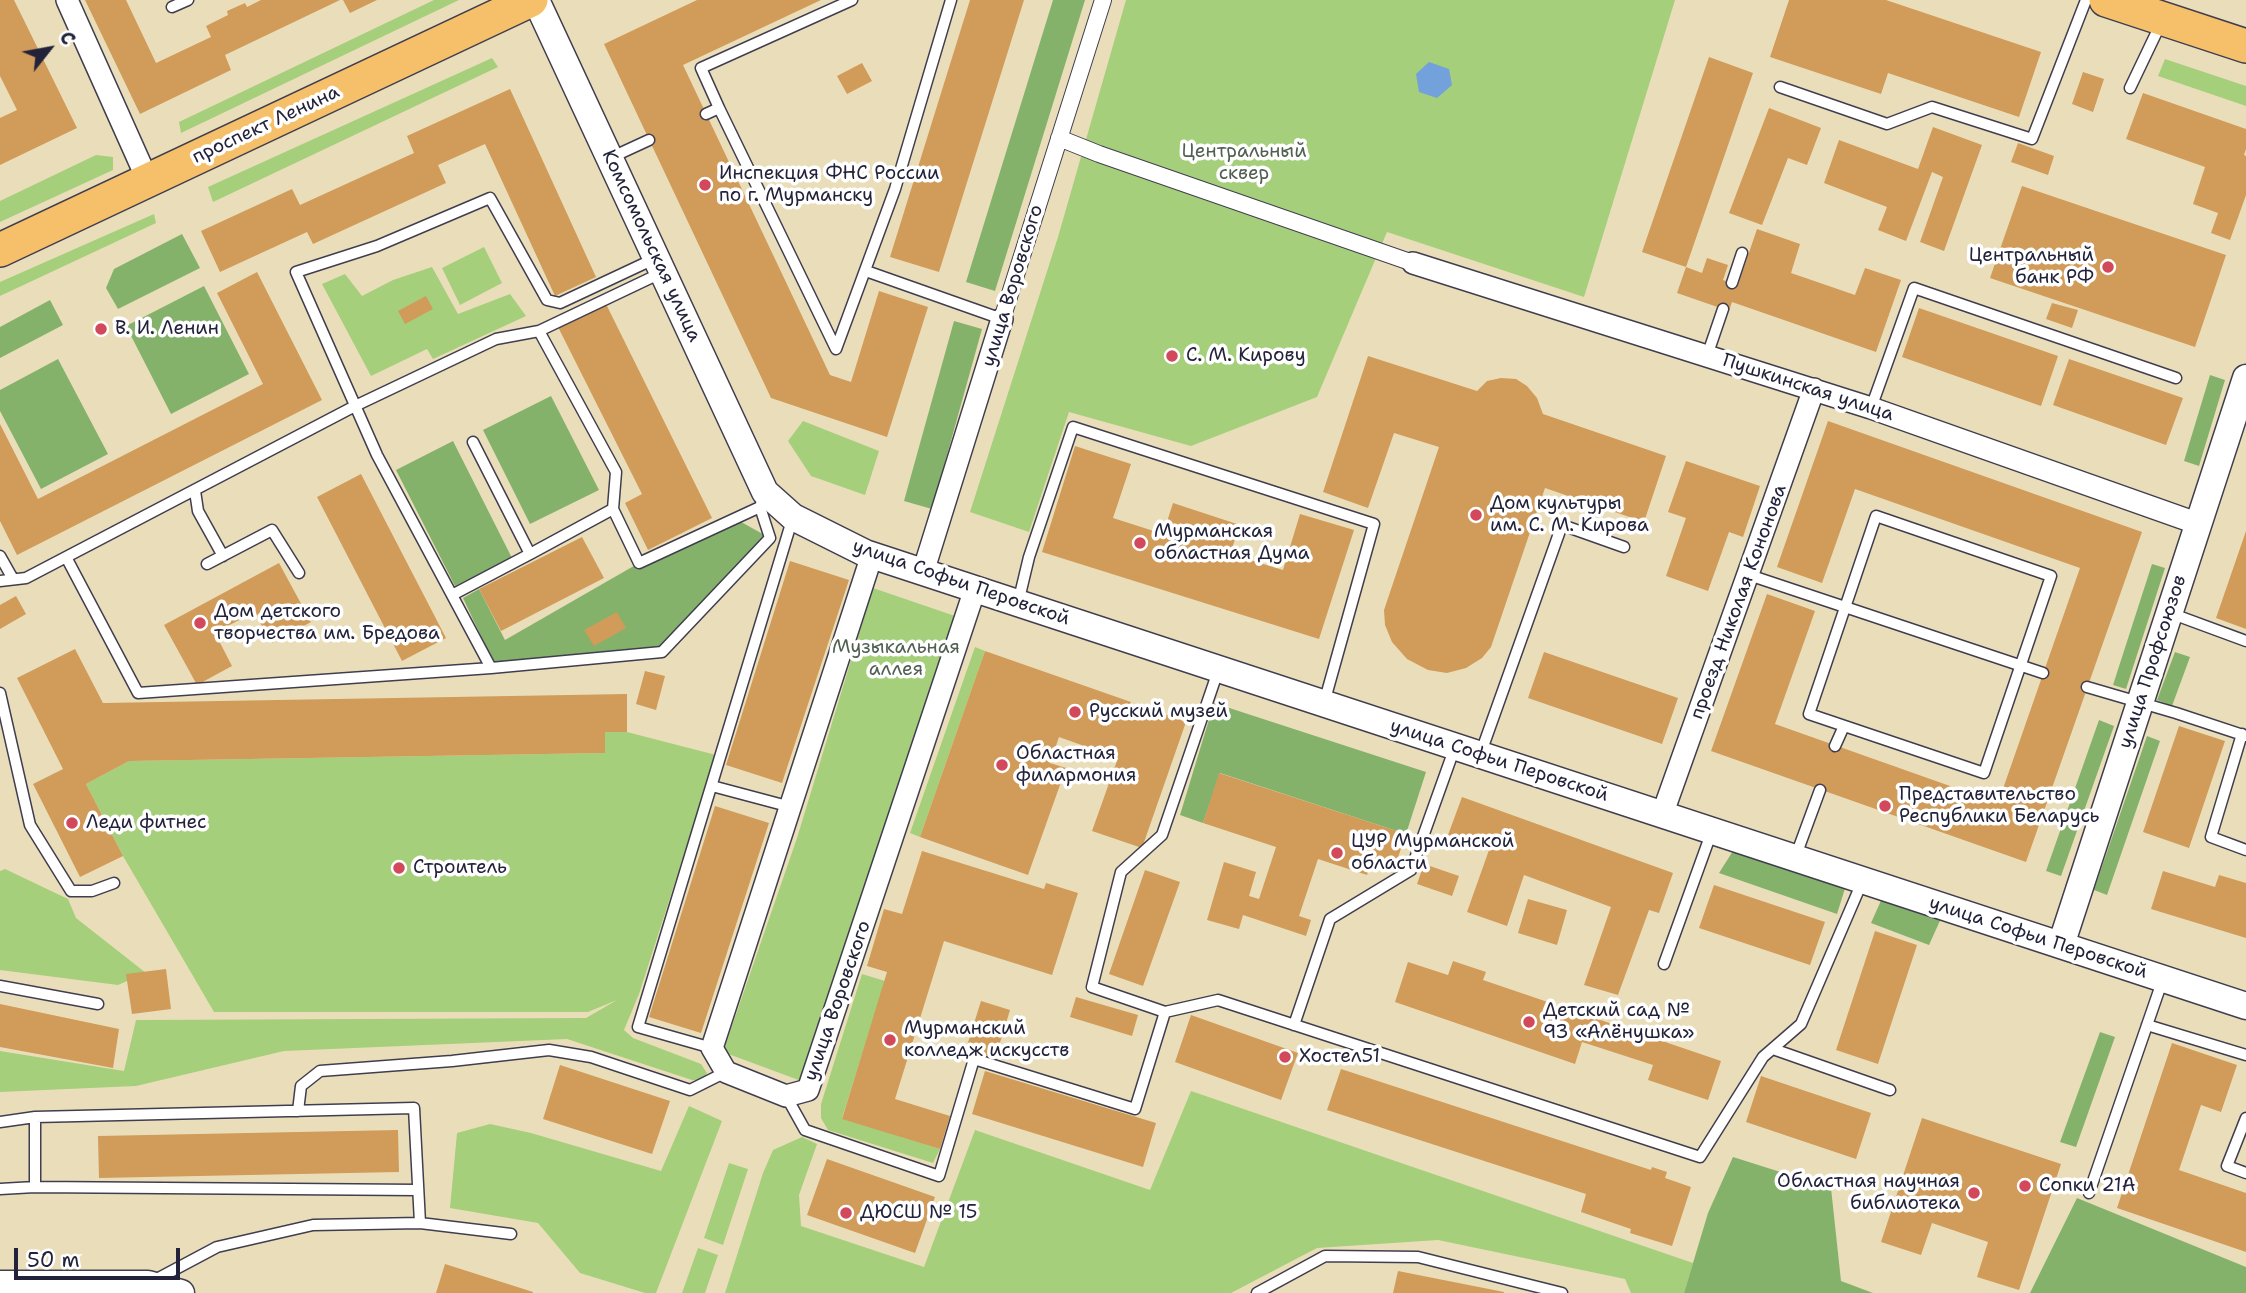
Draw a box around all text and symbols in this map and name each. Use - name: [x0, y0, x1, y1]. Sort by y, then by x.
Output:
- north arrow: [14, 14, 84, 84]
- text: С: [54, 26, 81, 49]
- street label: проспект Ленина: [189, 81, 343, 169]
- park label: Центральный сквер: [1181, 141, 1307, 185]
- street label: Комсомольская улица: [596, 146, 706, 346]
- place label: Инспекция ФНС России по г. Мурманску: [719, 163, 939, 207]
- marker: Инспекция ФНС России по г. Мурманску: [697, 177, 713, 193]
- street label: улица Воровского: [978, 202, 1048, 370]
- place label: Центральный банк РФ: [1969, 245, 2094, 289]
- marker: Центральный банк РФ: [2100, 259, 2116, 275]
- place label: В. И. Ленин: [115, 318, 219, 340]
- marker: В. И. Ленин: [93, 321, 109, 337]
- place label: С. М. Кирову: [1186, 345, 1306, 367]
- marker: С. М. Кирову: [1164, 348, 1180, 364]
- street label: Пушкинская улица: [1720, 350, 1896, 426]
- street label: проезд Николая Кононова: [1686, 482, 1792, 722]
- place label: Дом культуры им. С. М. Кирова: [1490, 493, 1649, 537]
- marker: Дом культуры им. С. М. Кирова: [1468, 507, 1484, 523]
- place label: Мурманская областная Дума: [1154, 521, 1310, 565]
- street label: улица Софьи Перовской: [849, 535, 1073, 631]
- marker: Мурманская областная Дума: [1132, 535, 1148, 551]
- street label: улица Профсоюзов: [2114, 572, 2192, 752]
- place label: Дом детского творчества им. Бредова: [214, 601, 440, 645]
- marker: Дом детского творчества им. Бредова: [192, 615, 208, 631]
- park label: Музыкальная аллея: [832, 637, 960, 681]
- place label: Русский музей: [1089, 701, 1228, 723]
- marker: Русский музей: [1067, 704, 1083, 720]
- street label: улица Софьи Перовской: [1387, 715, 1611, 807]
- place label: Областная филармония: [1016, 743, 1136, 787]
- marker: Областная филармония: [994, 757, 1010, 773]
- place label: Представительство Республики Беларусь: [1899, 784, 2099, 828]
- marker: Представительство Республики Беларусь: [1877, 798, 1893, 814]
- place label: Леди фитнес: [86, 812, 207, 834]
- marker: Леди фитнес: [64, 815, 80, 831]
- place label: ЦУР Мурманской области: [1351, 831, 1514, 875]
- marker: ЦУР Мурманской области: [1329, 845, 1345, 861]
- place label: Строитель: [413, 857, 507, 879]
- marker: Строитель: [391, 860, 407, 876]
- street label: улица Софьи Перовской: [1926, 892, 2150, 984]
- street label: улица Воровского: [800, 918, 876, 1084]
- place label: Детский сад № 93 «Алёнушка»: [1543, 1000, 1694, 1044]
- marker: Детский сад № 93 «Алёнушка»: [1521, 1014, 1537, 1030]
- place label: Мурманский колледж искусств: [904, 1018, 1069, 1062]
- marker: Мурманский колледж искусств: [882, 1032, 898, 1048]
- place label: Хостел51: [1299, 1046, 1380, 1068]
- marker: Хостел51: [1277, 1049, 1293, 1065]
- place label: Областная научная библиотека: [1777, 1171, 1960, 1215]
- place label: Сопки 21А: [2039, 1175, 2136, 1197]
- marker: Сопки 21А: [2017, 1178, 2033, 1194]
- marker: Областная научная библиотека: [1966, 1185, 1982, 1201]
- place label: ДЮСШ № 15: [860, 1202, 977, 1224]
- marker: ДЮСШ № 15: [838, 1205, 854, 1221]
- scale bar: [18, 1234, 184, 1278]
- text: 50 m: [27, 1246, 80, 1274]

